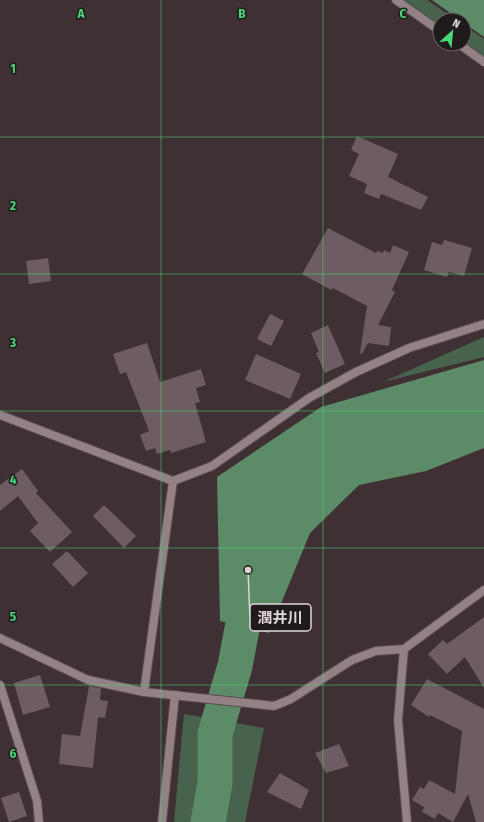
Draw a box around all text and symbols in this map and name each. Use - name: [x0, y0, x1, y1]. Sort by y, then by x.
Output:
- text: A: [76, 6, 85, 21]
- text: B: [238, 6, 246, 21]
- text: C: [400, 6, 407, 21]
- north arrow: [432, 12, 472, 52]
- text: N: [450, 16, 462, 31]
- text: 1: [10, 61, 16, 76]
- text: 2: [9, 198, 16, 213]
- text: 3: [9, 335, 16, 350]
- text: 4: [10, 472, 17, 487]
- callout: 潤井川: [250, 604, 311, 631]
- text: 5: [10, 609, 16, 624]
- text: 潤井川: [257, 609, 303, 627]
- text: 6: [10, 746, 17, 761]

